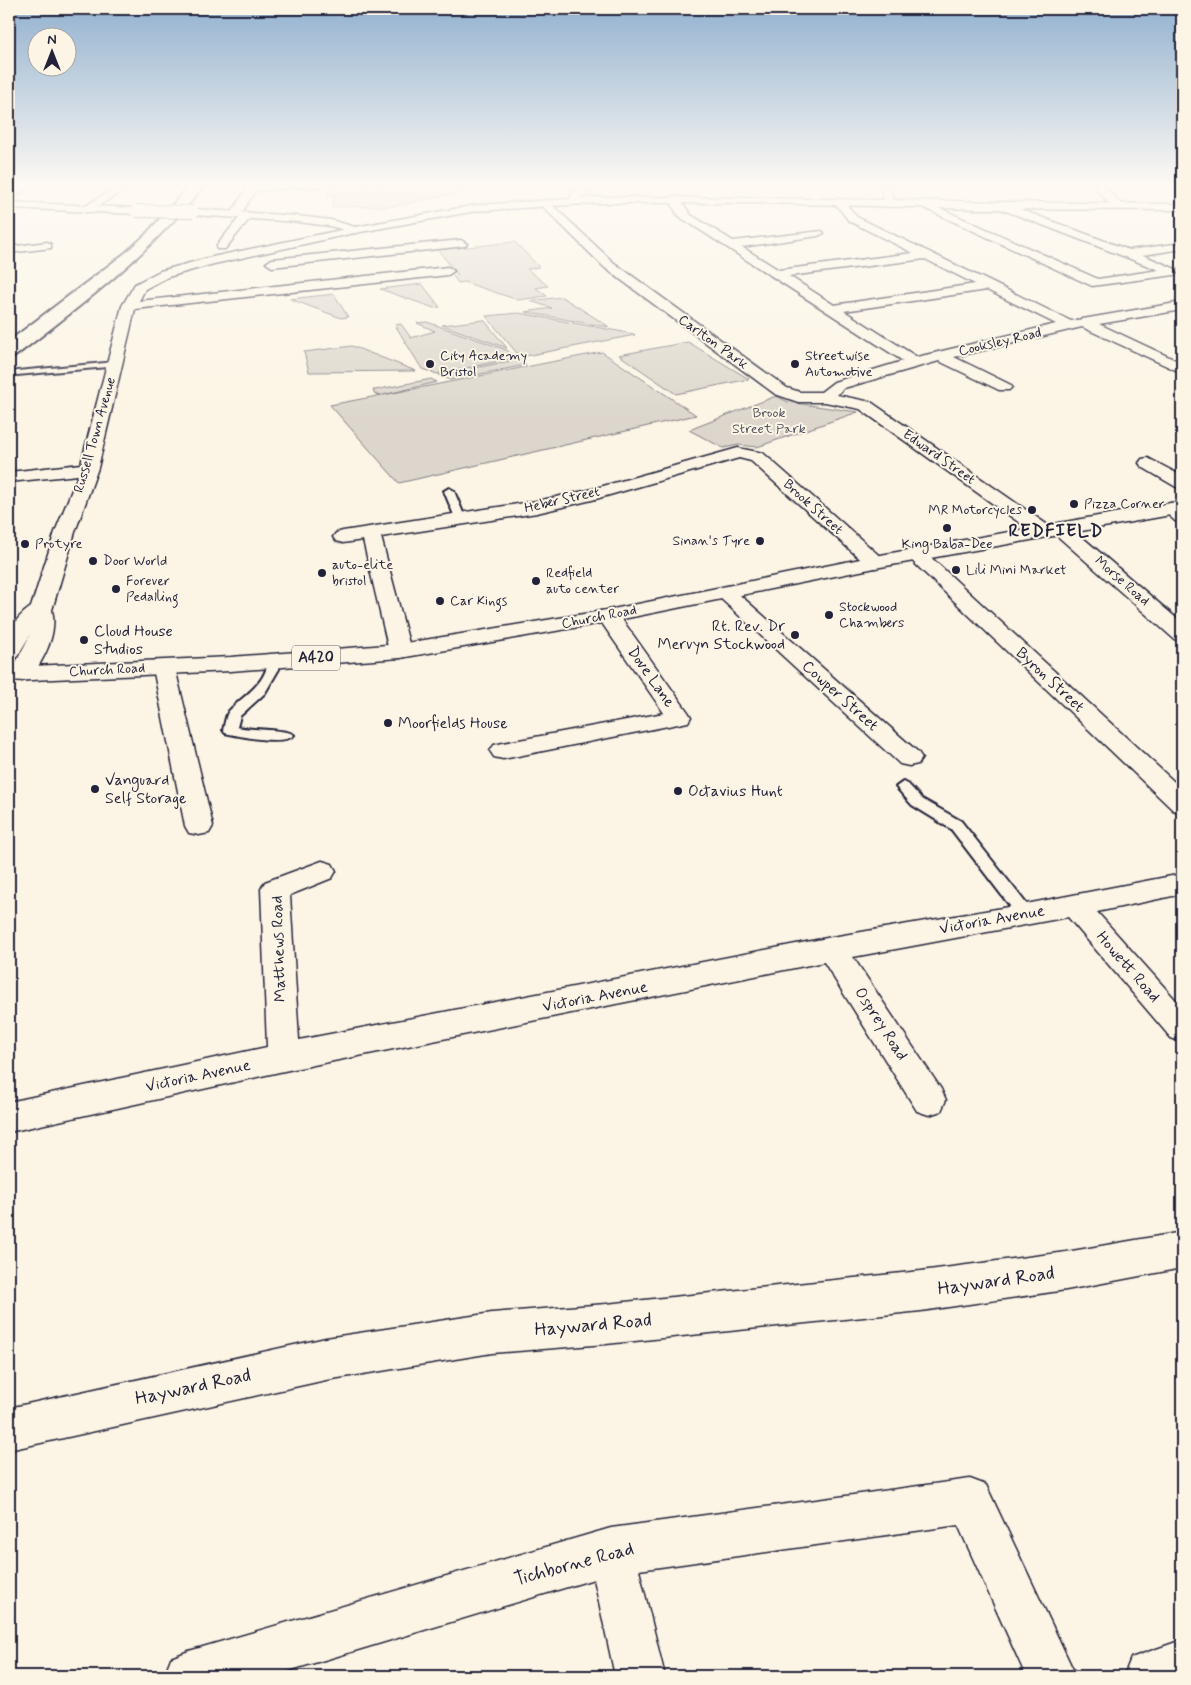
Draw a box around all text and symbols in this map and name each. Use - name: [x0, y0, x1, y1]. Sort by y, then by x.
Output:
- north arrow: [28, 28, 78, 78]
- text: N: [47, 31, 57, 49]
- street label: Carlton Park: [675, 311, 752, 373]
- street label: Cooksley Road: [957, 324, 1043, 360]
- place label: City Academy Bristol: [440, 347, 527, 381]
- place label: Streetwise Automotive: [805, 347, 873, 381]
- marker: City Academy Bristol: [424, 358, 436, 370]
- marker: Streetwise Automotive: [789, 358, 801, 370]
- street label: Russell Town Avenue: [70, 375, 120, 495]
- park label: Brook Street Park: [732, 404, 806, 438]
- street label: Edward Street: [899, 425, 979, 489]
- street label: Brook Street: [779, 475, 847, 539]
- street label: Heber Street: [523, 483, 601, 517]
- place label: Pizza Corner: [1084, 495, 1165, 513]
- marker: Pizza Corner: [1068, 498, 1080, 510]
- place label: MR Motorcycles: [928, 501, 1022, 519]
- marker: MR Motorcycles: [1026, 504, 1038, 516]
- district label: REDFIELD: [1009, 519, 1103, 543]
- marker: King Baba-Dee: [941, 522, 953, 534]
- place label: Sinan's Tyre: [673, 532, 750, 550]
- place label: Protyre: [35, 535, 83, 553]
- marker: Sinan's Tyre: [754, 535, 766, 547]
- place label: King Baba-Dee: [901, 535, 993, 554]
- marker: Protyre: [19, 538, 31, 550]
- place label: Door World: [103, 552, 167, 570]
- street label: Morse Road: [1091, 552, 1153, 610]
- marker: Door World: [87, 555, 99, 567]
- place label: auto-elite bristol: [332, 556, 393, 590]
- place label: Lili Mini Market: [966, 561, 1067, 579]
- place label: Redfield auto center: [546, 564, 619, 598]
- marker: Lili Mini Market: [950, 564, 962, 576]
- marker: auto-elite bristol: [316, 567, 328, 579]
- place label: Forever Pedalling: [126, 572, 179, 608]
- marker: Redfield auto center: [530, 575, 542, 587]
- marker: Forever Pedalling: [110, 583, 122, 595]
- place label: Car Kings: [450, 592, 508, 612]
- marker: Car Kings: [434, 595, 446, 607]
- place label: Stockwood Chambers: [839, 598, 904, 632]
- street label: Church Road: [560, 601, 638, 633]
- marker: Stockwood Chambers: [823, 609, 835, 621]
- place label: Rt. Rev. Dr Mervyn Stockwood: [657, 616, 785, 655]
- place label: Cloud House Studios: [94, 621, 173, 660]
- marker: Rt. Rev. Dr Mervyn Stockwood: [789, 629, 801, 641]
- marker: Cloud House Studios: [78, 634, 90, 646]
- street label: Dove Lane: [622, 642, 680, 712]
- street label: Byron Street: [1011, 643, 1089, 717]
- road number: A420: [292, 646, 340, 670]
- street label: Cowper Street: [797, 656, 883, 736]
- street label: Church Road: [69, 659, 145, 681]
- place label: Moorfields House: [398, 713, 508, 734]
- marker: Moorfields House: [382, 717, 394, 729]
- place label: Vanguard Self Storage: [105, 770, 187, 809]
- place label: Octavius Hunt: [688, 781, 783, 802]
- marker: Vanguard Self Storage: [89, 783, 101, 795]
- marker: Octavius Hunt: [672, 785, 684, 797]
- street label: Matthews Road: [267, 895, 291, 1003]
- street label: Victoria Avenue: [938, 900, 1047, 940]
- street label: Howett Road: [1091, 927, 1165, 1007]
- street label: Victoria Avenue: [541, 976, 650, 1017]
- street label: Osprey Road: [850, 983, 912, 1065]
- street label: Victoria Avenue: [144, 1055, 253, 1097]
- street label: Hayward Road: [936, 1260, 1056, 1302]
- street label: Hayward Road: [533, 1307, 653, 1343]
- street label: Hayward Road: [133, 1363, 253, 1411]
- street label: Tichborne Road: [511, 1536, 637, 1592]

